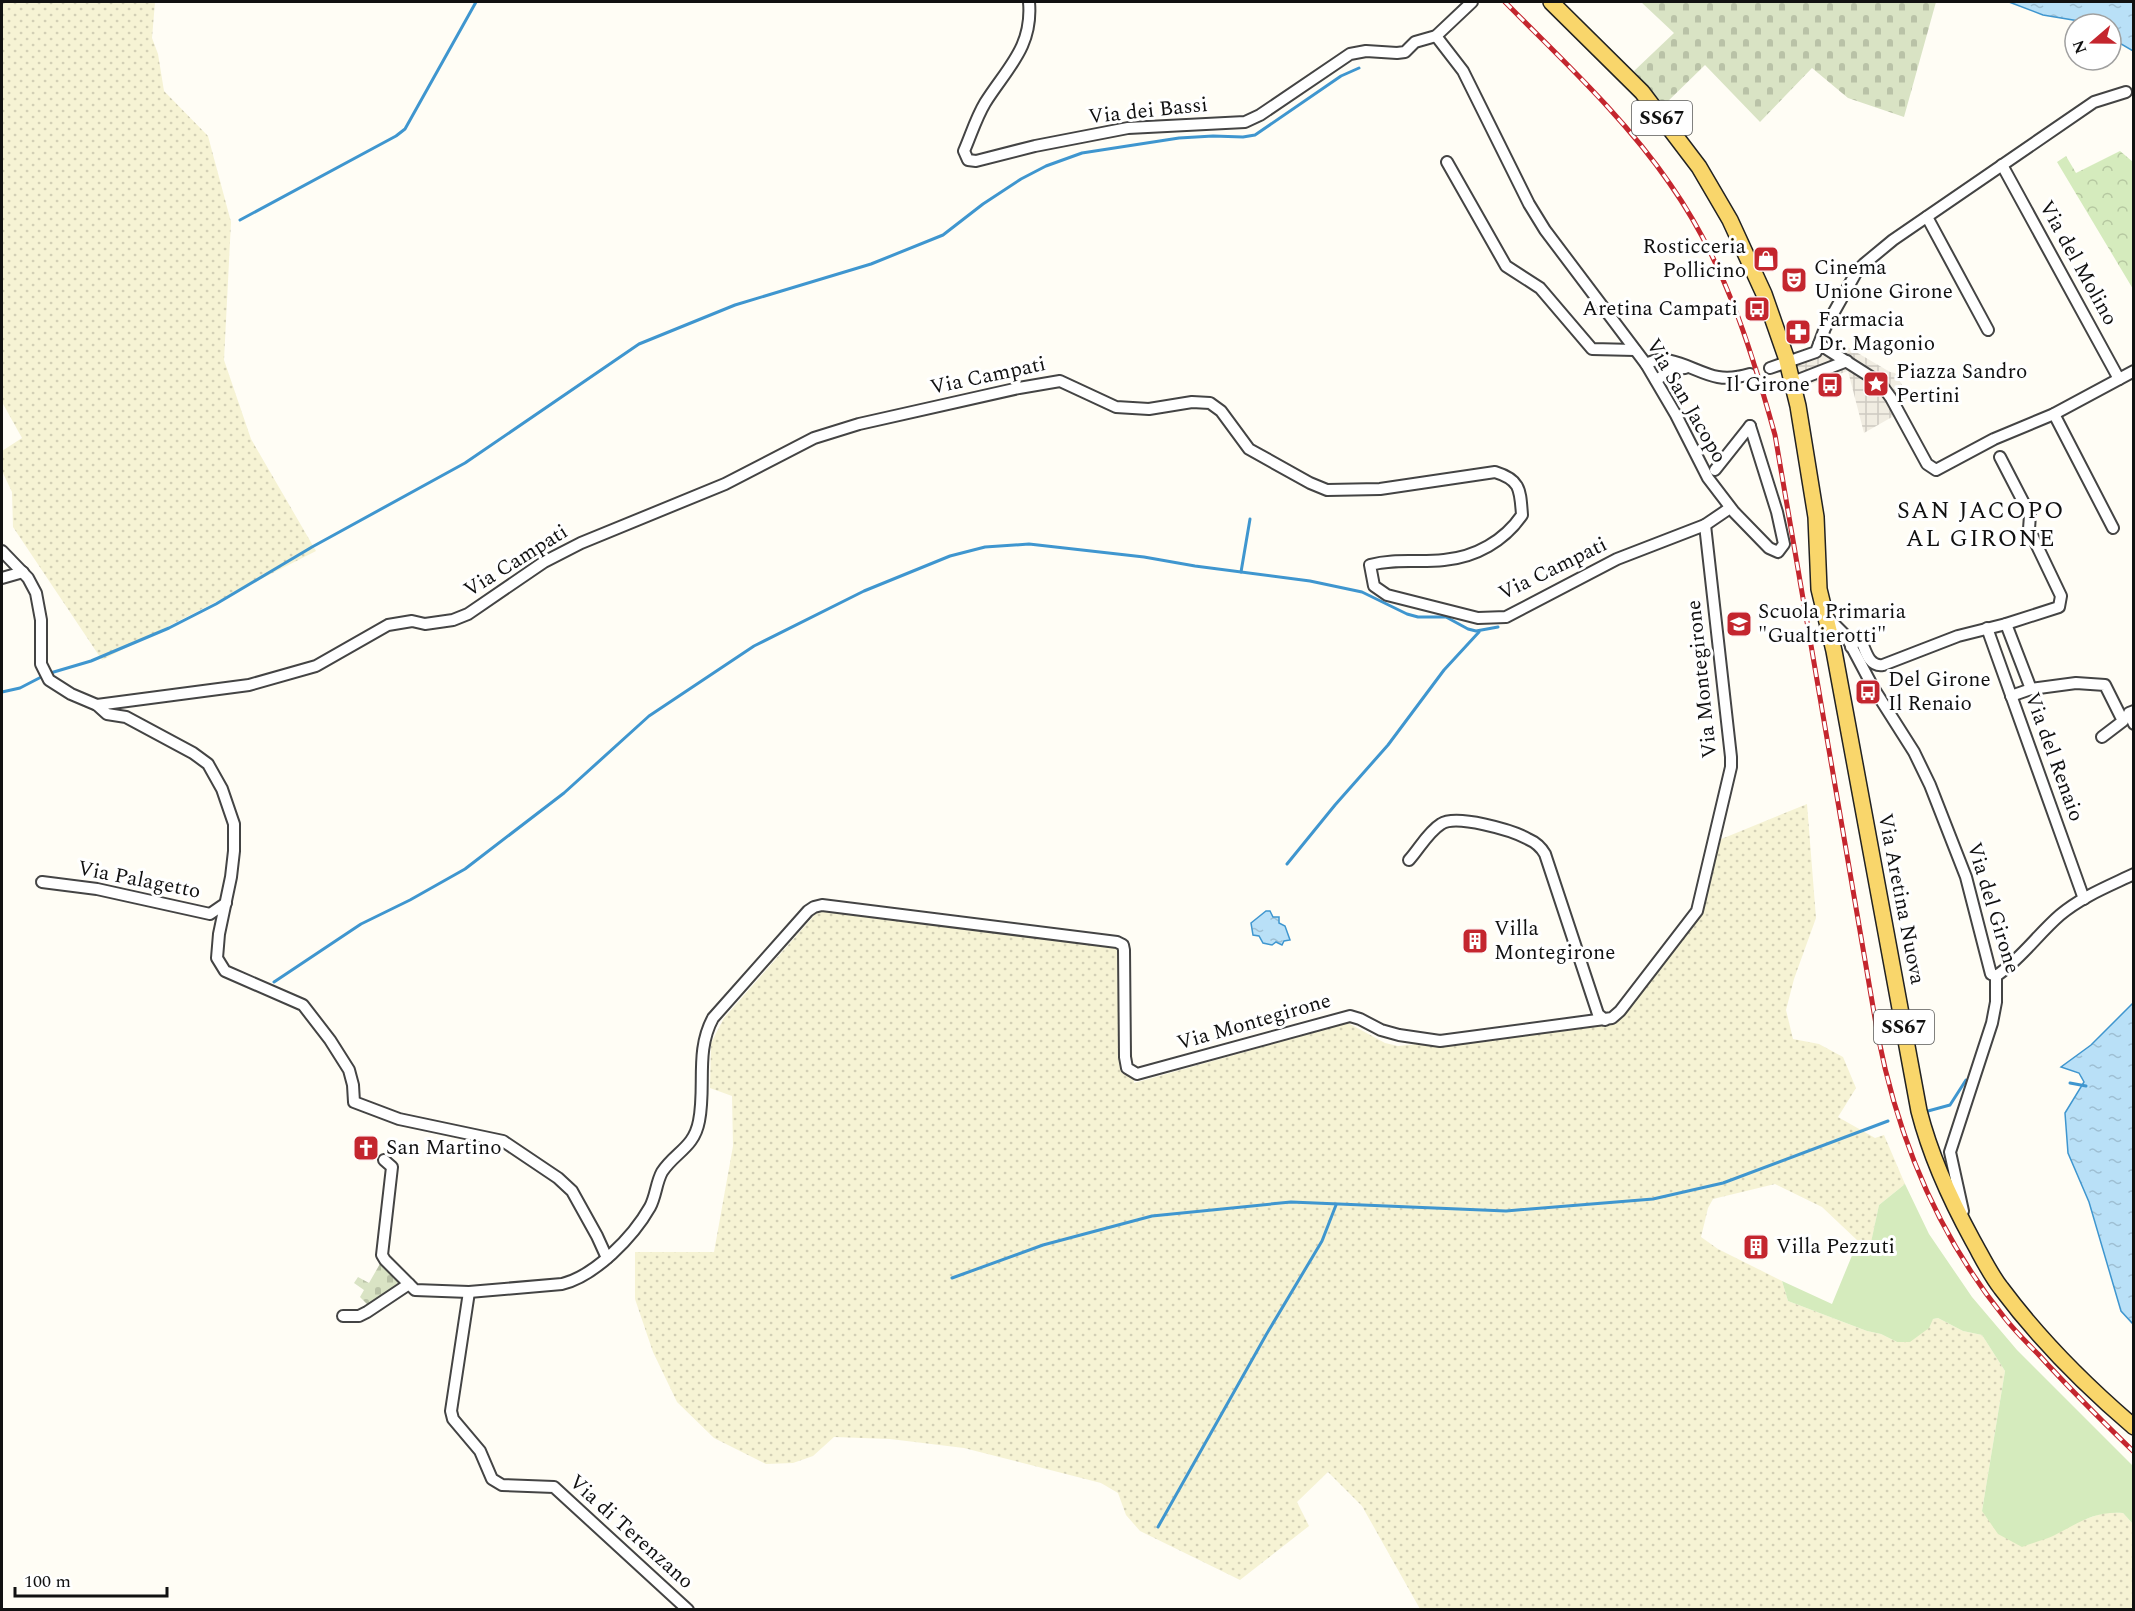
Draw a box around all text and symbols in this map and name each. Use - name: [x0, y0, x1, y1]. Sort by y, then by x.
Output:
- north arrow: [2063, 12, 2123, 72]
- text: N: [2066, 37, 2093, 57]
- street label: Via dei Bassi: [1087, 89, 1209, 133]
- road number: SS67: [1632, 101, 1692, 135]
- street label: Via del Molino: [2030, 195, 2126, 331]
- place label: Rosticceria Pollicino: [1642, 231, 1747, 287]
- shop icon: Rosticceria Pollicino: [1751, 244, 1781, 274]
- place label: Cinema Unione Girone: [1814, 252, 1953, 308]
- theatre icon: Cinema Unione Girone: [1779, 265, 1809, 295]
- place label: Aretina Campati: [1582, 293, 1738, 325]
- bus stop icon: Aretina Campati: [1742, 294, 1772, 324]
- place label: Farmacia Dr. Magonio: [1818, 304, 1935, 360]
- pharmacy icon: Farmacia Dr. Magonio: [1783, 317, 1813, 347]
- street label: Via San Jacopo: [1637, 333, 1735, 469]
- street label: Via Campati: [927, 348, 1049, 404]
- place label: Piazza Sandro Pertini: [1896, 356, 2027, 412]
- place label: Il Girone: [1726, 369, 1810, 401]
- place icon: Piazza Sandro Pertini: [1861, 369, 1891, 399]
- bus stop icon: Il Girone: [1815, 370, 1845, 400]
- district label: SAN JACOPO AL GIRONE: [1897, 493, 2065, 557]
- street label: Via Campati: [458, 516, 574, 606]
- street label: Via Campati: [1493, 529, 1613, 609]
- place label: Scuola Primaria "Gualtierotti": [1758, 596, 1907, 652]
- street label: Via Montegirone: [1678, 598, 1726, 760]
- school or university icon: Scuola Primaria "Gualtierotti": [1724, 609, 1754, 639]
- place label: Del Girone Il Renaio: [1888, 664, 1991, 720]
- bus stop icon: Del Girone Il Renaio: [1853, 677, 1883, 707]
- street label: Via del Renaio: [2016, 688, 2092, 826]
- street label: Via Aretina Nuova: [1869, 811, 1933, 988]
- street label: Via del Girone: [1958, 838, 2028, 978]
- street label: Via Palagetto: [75, 852, 203, 908]
- place label: Villa Montegirone: [1494, 913, 1615, 969]
- building icon: Villa Montegirone: [1460, 926, 1490, 956]
- street label: Via Montegirone: [1173, 985, 1335, 1059]
- road number: SS67: [1874, 1010, 1934, 1044]
- place label: San Martino: [386, 1132, 502, 1164]
- church icon: San Martino: [351, 1133, 381, 1163]
- place label: Villa Pezzuti: [1776, 1231, 1895, 1263]
- building icon: Villa Pezzuti: [1741, 1232, 1771, 1262]
- street label: Via di Terenzano: [561, 1467, 701, 1597]
- scale bar: [15, 1560, 166, 1598]
- text: 100 m: [24, 1568, 71, 1595]

